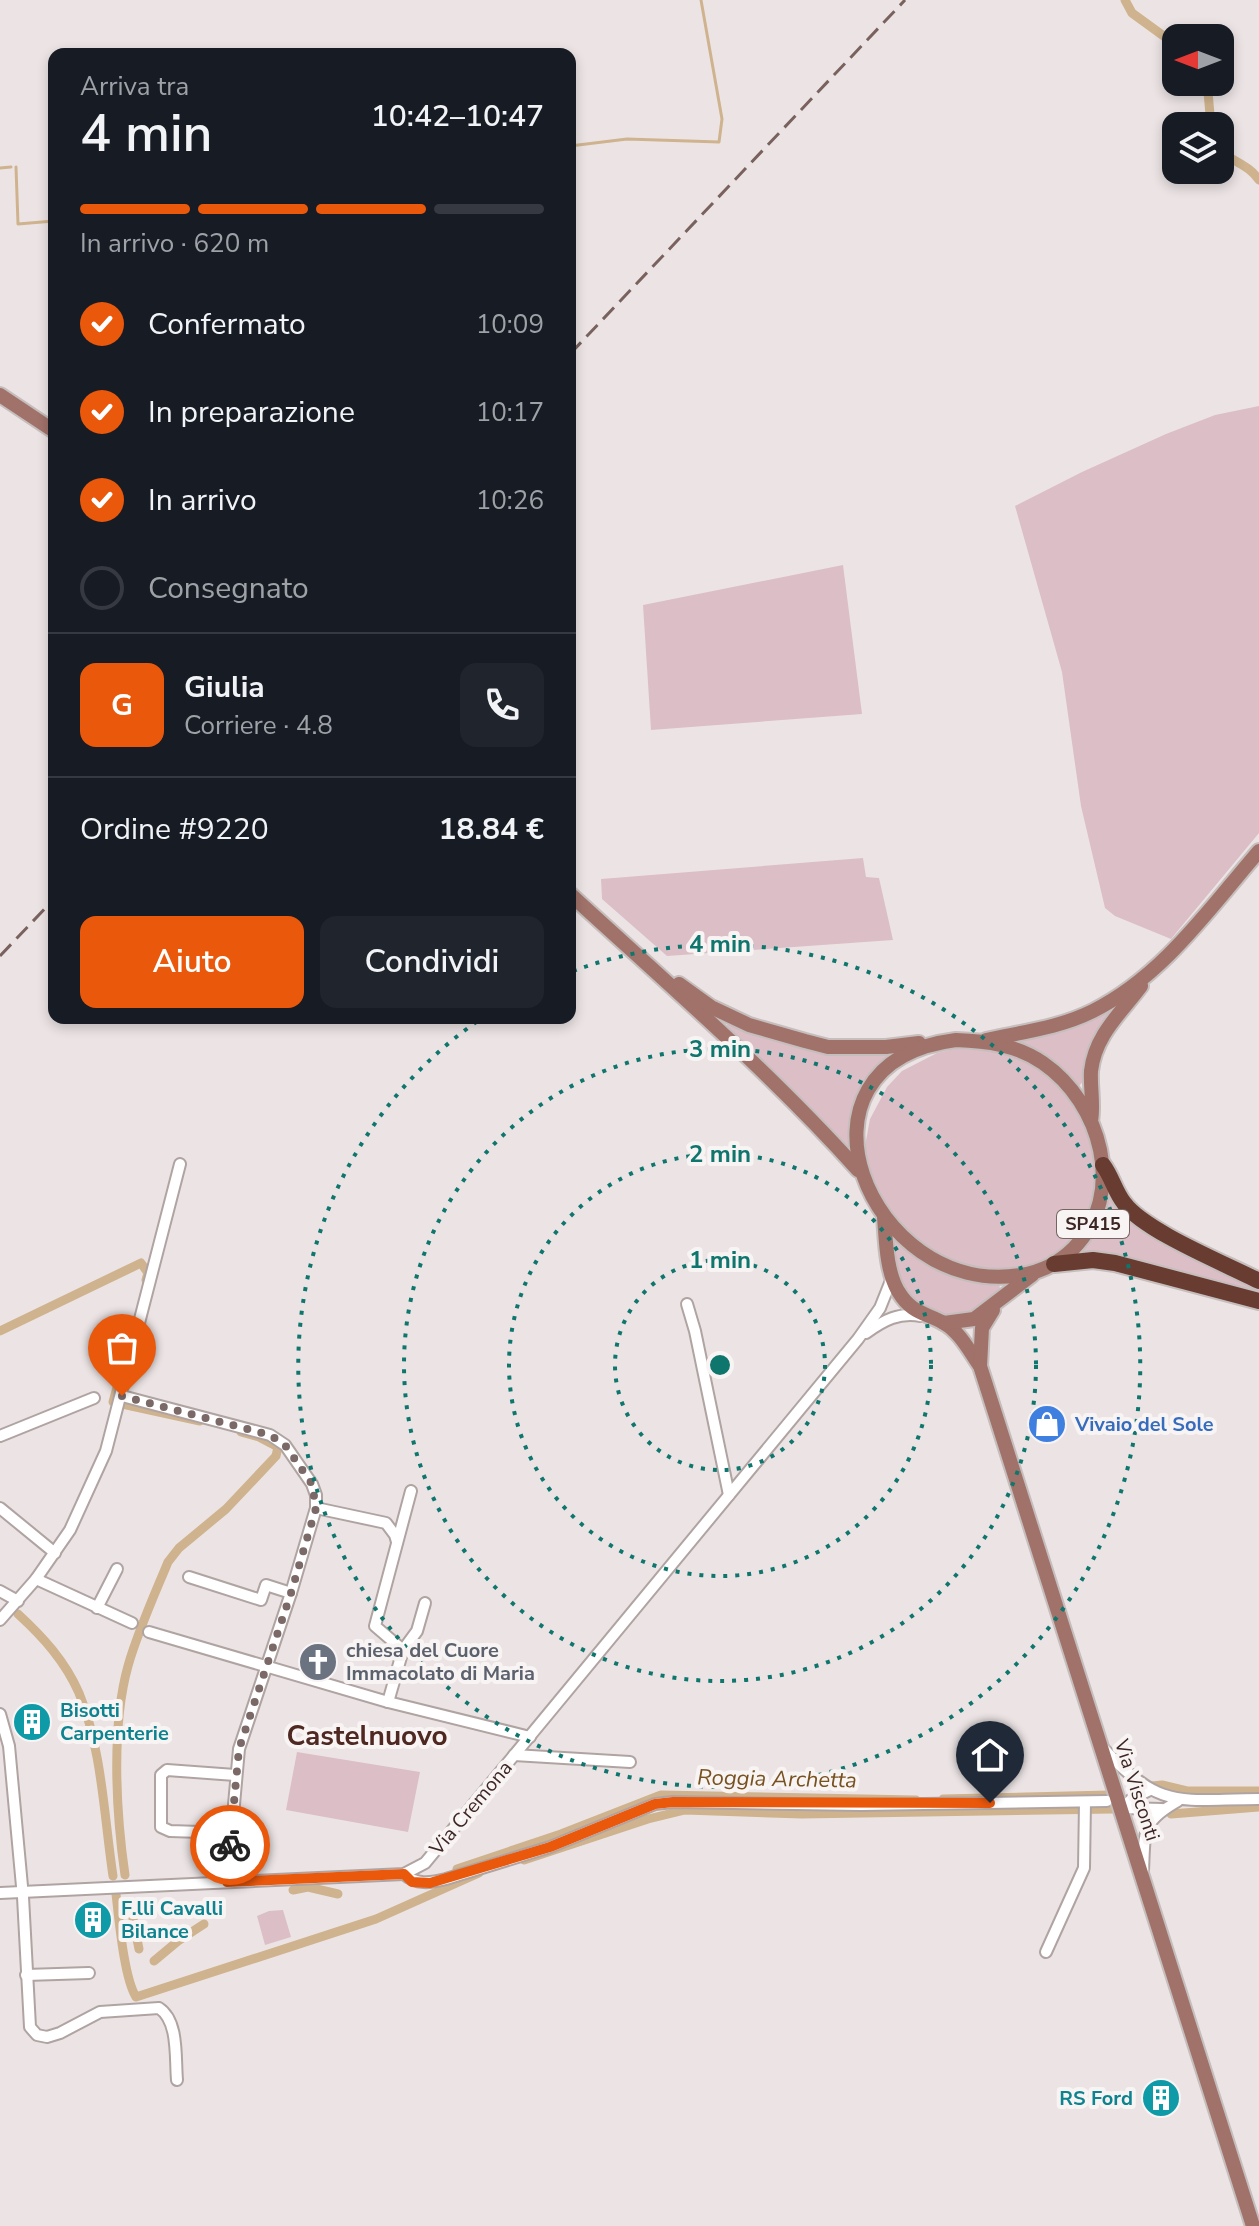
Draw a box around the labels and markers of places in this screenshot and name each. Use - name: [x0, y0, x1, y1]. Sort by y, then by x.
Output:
- pin: [88, 1314, 156, 1396]
- centre of rings: [706, 1351, 734, 1379]
- shop icon: Vivaio del Sole: [1026, 1403, 1068, 1445]
- place label: Vivaio del Sole: [1074, 1411, 1214, 1438]
- place label: chiesa del Cuore Immacolato di Maria: [346, 1637, 535, 1687]
- church icon: chiesa del Cuore Immacolato di Maria: [297, 1641, 339, 1683]
- place label: Bisotti Carpenterie: [60, 1697, 169, 1747]
- building icon: Bisotti Carpenterie: [11, 1701, 53, 1743]
- pin: [956, 1721, 1024, 1803]
- place label: F.lli Cavalli Bilance: [121, 1895, 223, 1945]
- building icon: F.lli Cavalli Bilance: [72, 1899, 114, 1941]
- building icon: RS Ford: [1140, 2077, 1182, 2119]
- place label: RS Ford: [1059, 2085, 1133, 2112]

